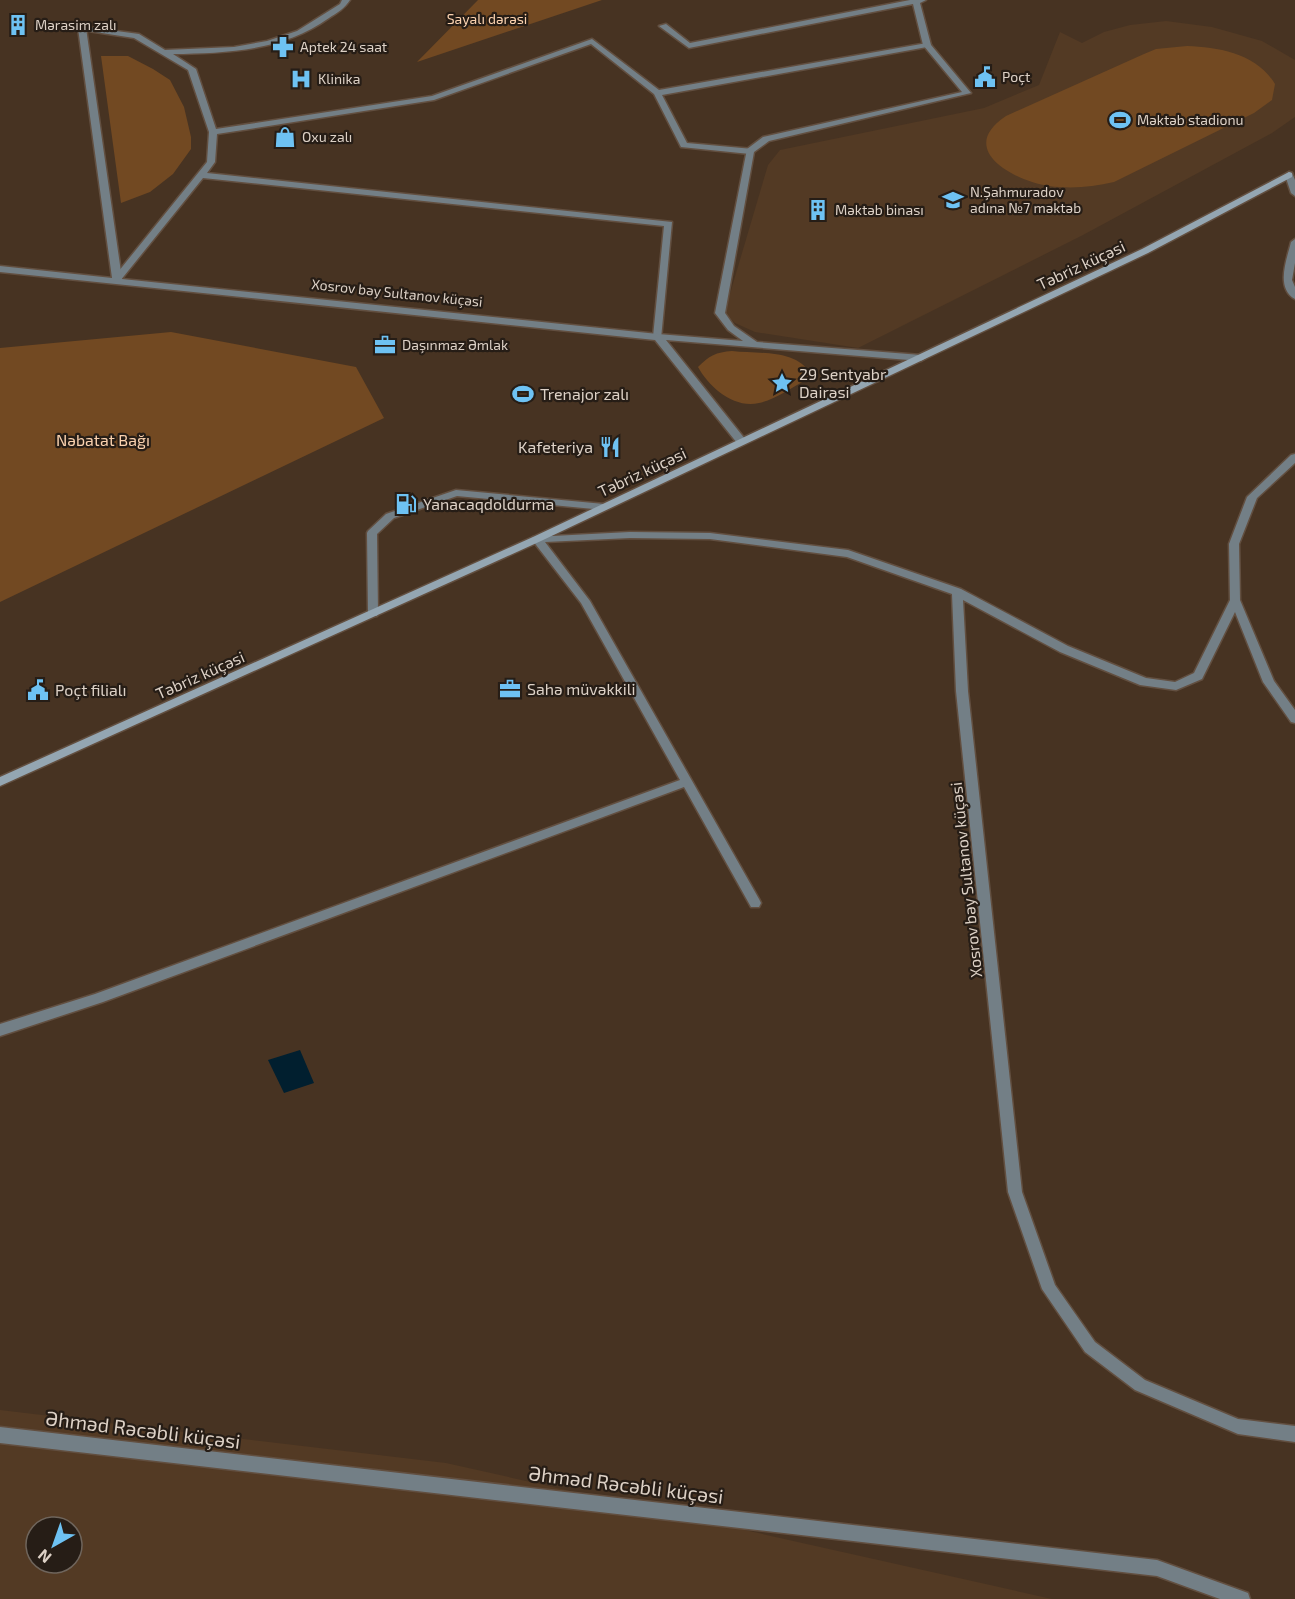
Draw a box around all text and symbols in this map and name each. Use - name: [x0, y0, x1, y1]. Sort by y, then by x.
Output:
- park label: Sayalı dərəsi: [447, 10, 527, 27]
- building icon: Mərasim zalı: [6, 13, 30, 37]
- place label: Mərasim zalı: [35, 16, 117, 33]
- pharmacy icon: Aptek 24 saat: [271, 35, 295, 59]
- place label: Aptek 24 saat: [300, 38, 387, 55]
- public building icon: Poçt: [973, 65, 997, 89]
- hospital icon: Klinika: [289, 67, 313, 91]
- place label: Poçt: [1002, 68, 1030, 86]
- place label: Klinika: [318, 70, 360, 87]
- sports icon: Məktəb stadionu: [1108, 108, 1132, 132]
- place label: Məktəb stadionu: [1137, 111, 1244, 128]
- shop icon: Oxu zalı: [273, 125, 297, 149]
- place label: Oxu zalı: [302, 128, 352, 145]
- place label: N.Şahmuradov adına №7 məktəb: [970, 183, 1081, 216]
- school or university icon: N.Şahmuradov adına №7 məktəb: [941, 188, 965, 212]
- building icon: Məktəb binası: [806, 198, 830, 222]
- place label: Məktəb binası: [835, 201, 924, 218]
- street label: Təbriz küçəsi: [1034, 236, 1128, 294]
- street label: Xosrov bəy Sultanov küçəsi: [311, 275, 483, 311]
- office icon: Daşınmaz Əmlak: [373, 333, 397, 357]
- place label: Daşınmaz Əmlak: [402, 336, 508, 354]
- place label: 29 Sentyabr Dairəsi: [799, 364, 887, 401]
- place icon: 29 Sentyabr Dairəsi: [770, 371, 794, 395]
- sports icon: Trenajor zalı: [511, 382, 535, 406]
- place label: Trenajor zalı: [540, 384, 629, 404]
- park label: Nəbatat Bağı: [56, 430, 150, 449]
- restaurant icon: Kafeteriya: [598, 435, 622, 459]
- place label: Kafeteriya: [518, 437, 593, 456]
- street label: Təbriz küçəsi: [595, 443, 689, 501]
- fuel station icon: Yanacaqdoldurma: [394, 492, 418, 516]
- place label: Yanacaqdoldurma: [423, 494, 554, 513]
- street label: Təbriz küçəsi: [153, 647, 247, 703]
- office icon: Sahə müvəkkili: [498, 677, 522, 701]
- public building icon: Poçt filialı: [26, 678, 50, 702]
- place label: Sahə müvəkkili: [527, 679, 635, 698]
- place label: Poçt filialı: [55, 680, 127, 700]
- street label: Xosrov bəy Sultanov küçəsi: [946, 781, 986, 979]
- street label: Əhməd Rəcəbli küçəsi: [44, 1405, 242, 1454]
- street label: Əhməd Rəcəbli küçəsi: [527, 1460, 725, 1509]
- north arrow: [24, 1515, 84, 1575]
- text: N: [34, 1546, 55, 1568]

